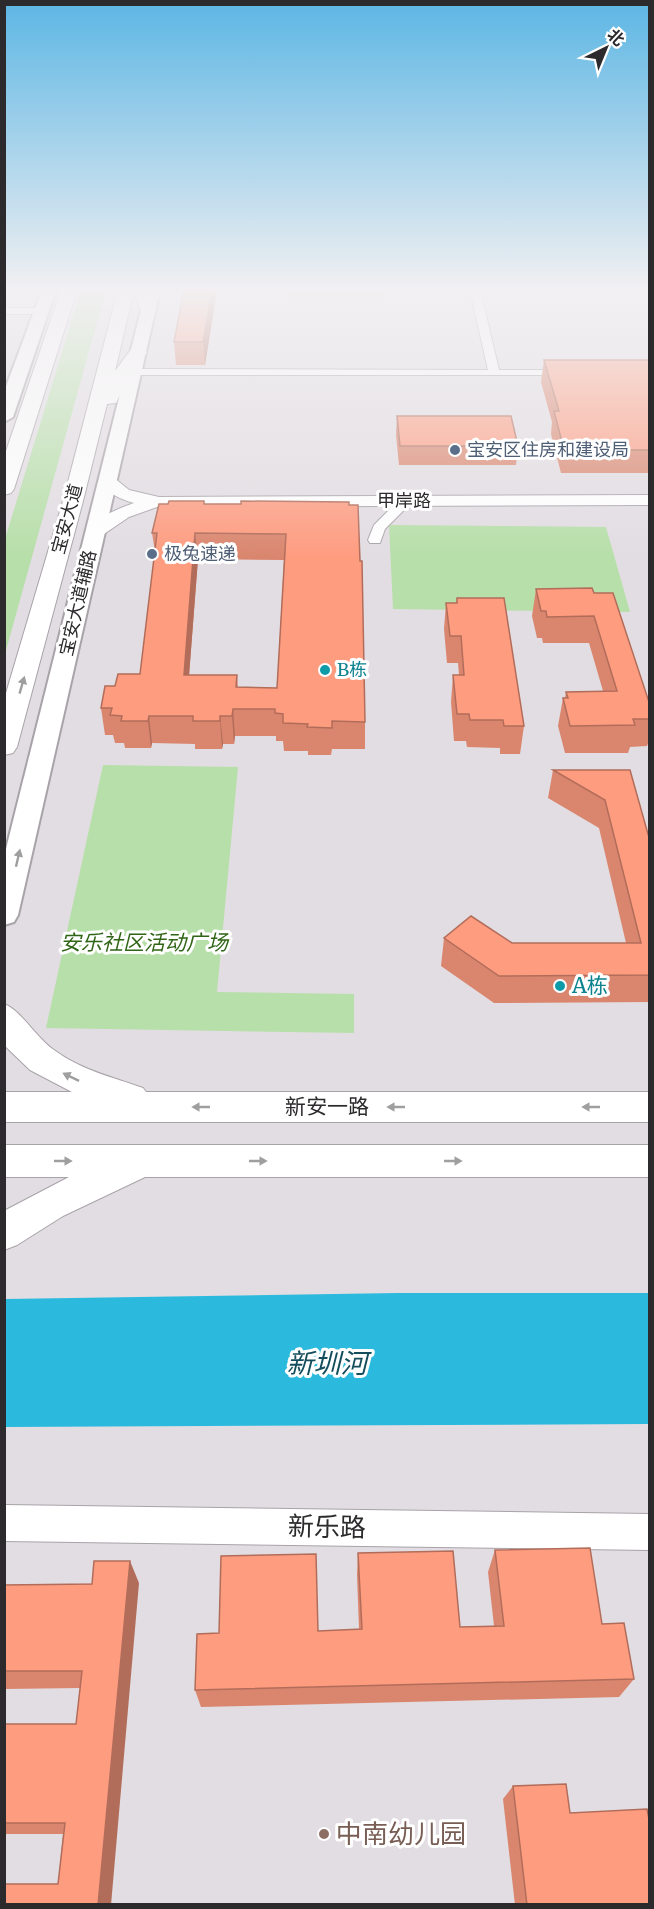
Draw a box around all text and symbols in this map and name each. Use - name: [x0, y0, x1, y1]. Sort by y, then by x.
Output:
- north arrow: [576, 18, 636, 78]
- text: 北: [604, 24, 629, 50]
- place label: 宝安区住房和建设局: [467, 438, 629, 461]
- marker: 宝安区住房和建设局: [448, 443, 462, 457]
- street label: 宝安大道: [46, 481, 87, 557]
- street label: 甲岸路: [377, 489, 431, 512]
- place label: 极兔速递: [164, 542, 236, 565]
- marker: 极兔速递: [145, 547, 159, 561]
- street label: 宝安大道辅路: [54, 548, 101, 658]
- place label: B栋: [337, 658, 367, 681]
- marker: B栋: [318, 663, 332, 677]
- one-way arrow: [17, 676, 27, 694]
- one-way arrow: [13, 849, 23, 868]
- park label: 安乐社区活动广场: [60, 929, 230, 956]
- place label: A栋: [571, 972, 608, 999]
- marker: A栋: [553, 979, 567, 993]
- one-way arrow: [63, 1073, 80, 1082]
- street label: 新安一路: [285, 1093, 369, 1120]
- one-way arrow: [192, 1102, 211, 1112]
- one-way arrow: [387, 1102, 406, 1112]
- one-way arrow: [582, 1102, 601, 1112]
- one-way arrow: [53, 1156, 72, 1166]
- one-way arrow: [248, 1156, 267, 1166]
- one-way arrow: [443, 1156, 462, 1166]
- water label: 新圳河: [287, 1346, 372, 1380]
- street label: 新乐路: [288, 1509, 366, 1544]
- place label: 中南幼儿园: [336, 1817, 466, 1850]
- marker: 中南幼儿园: [317, 1827, 331, 1841]

